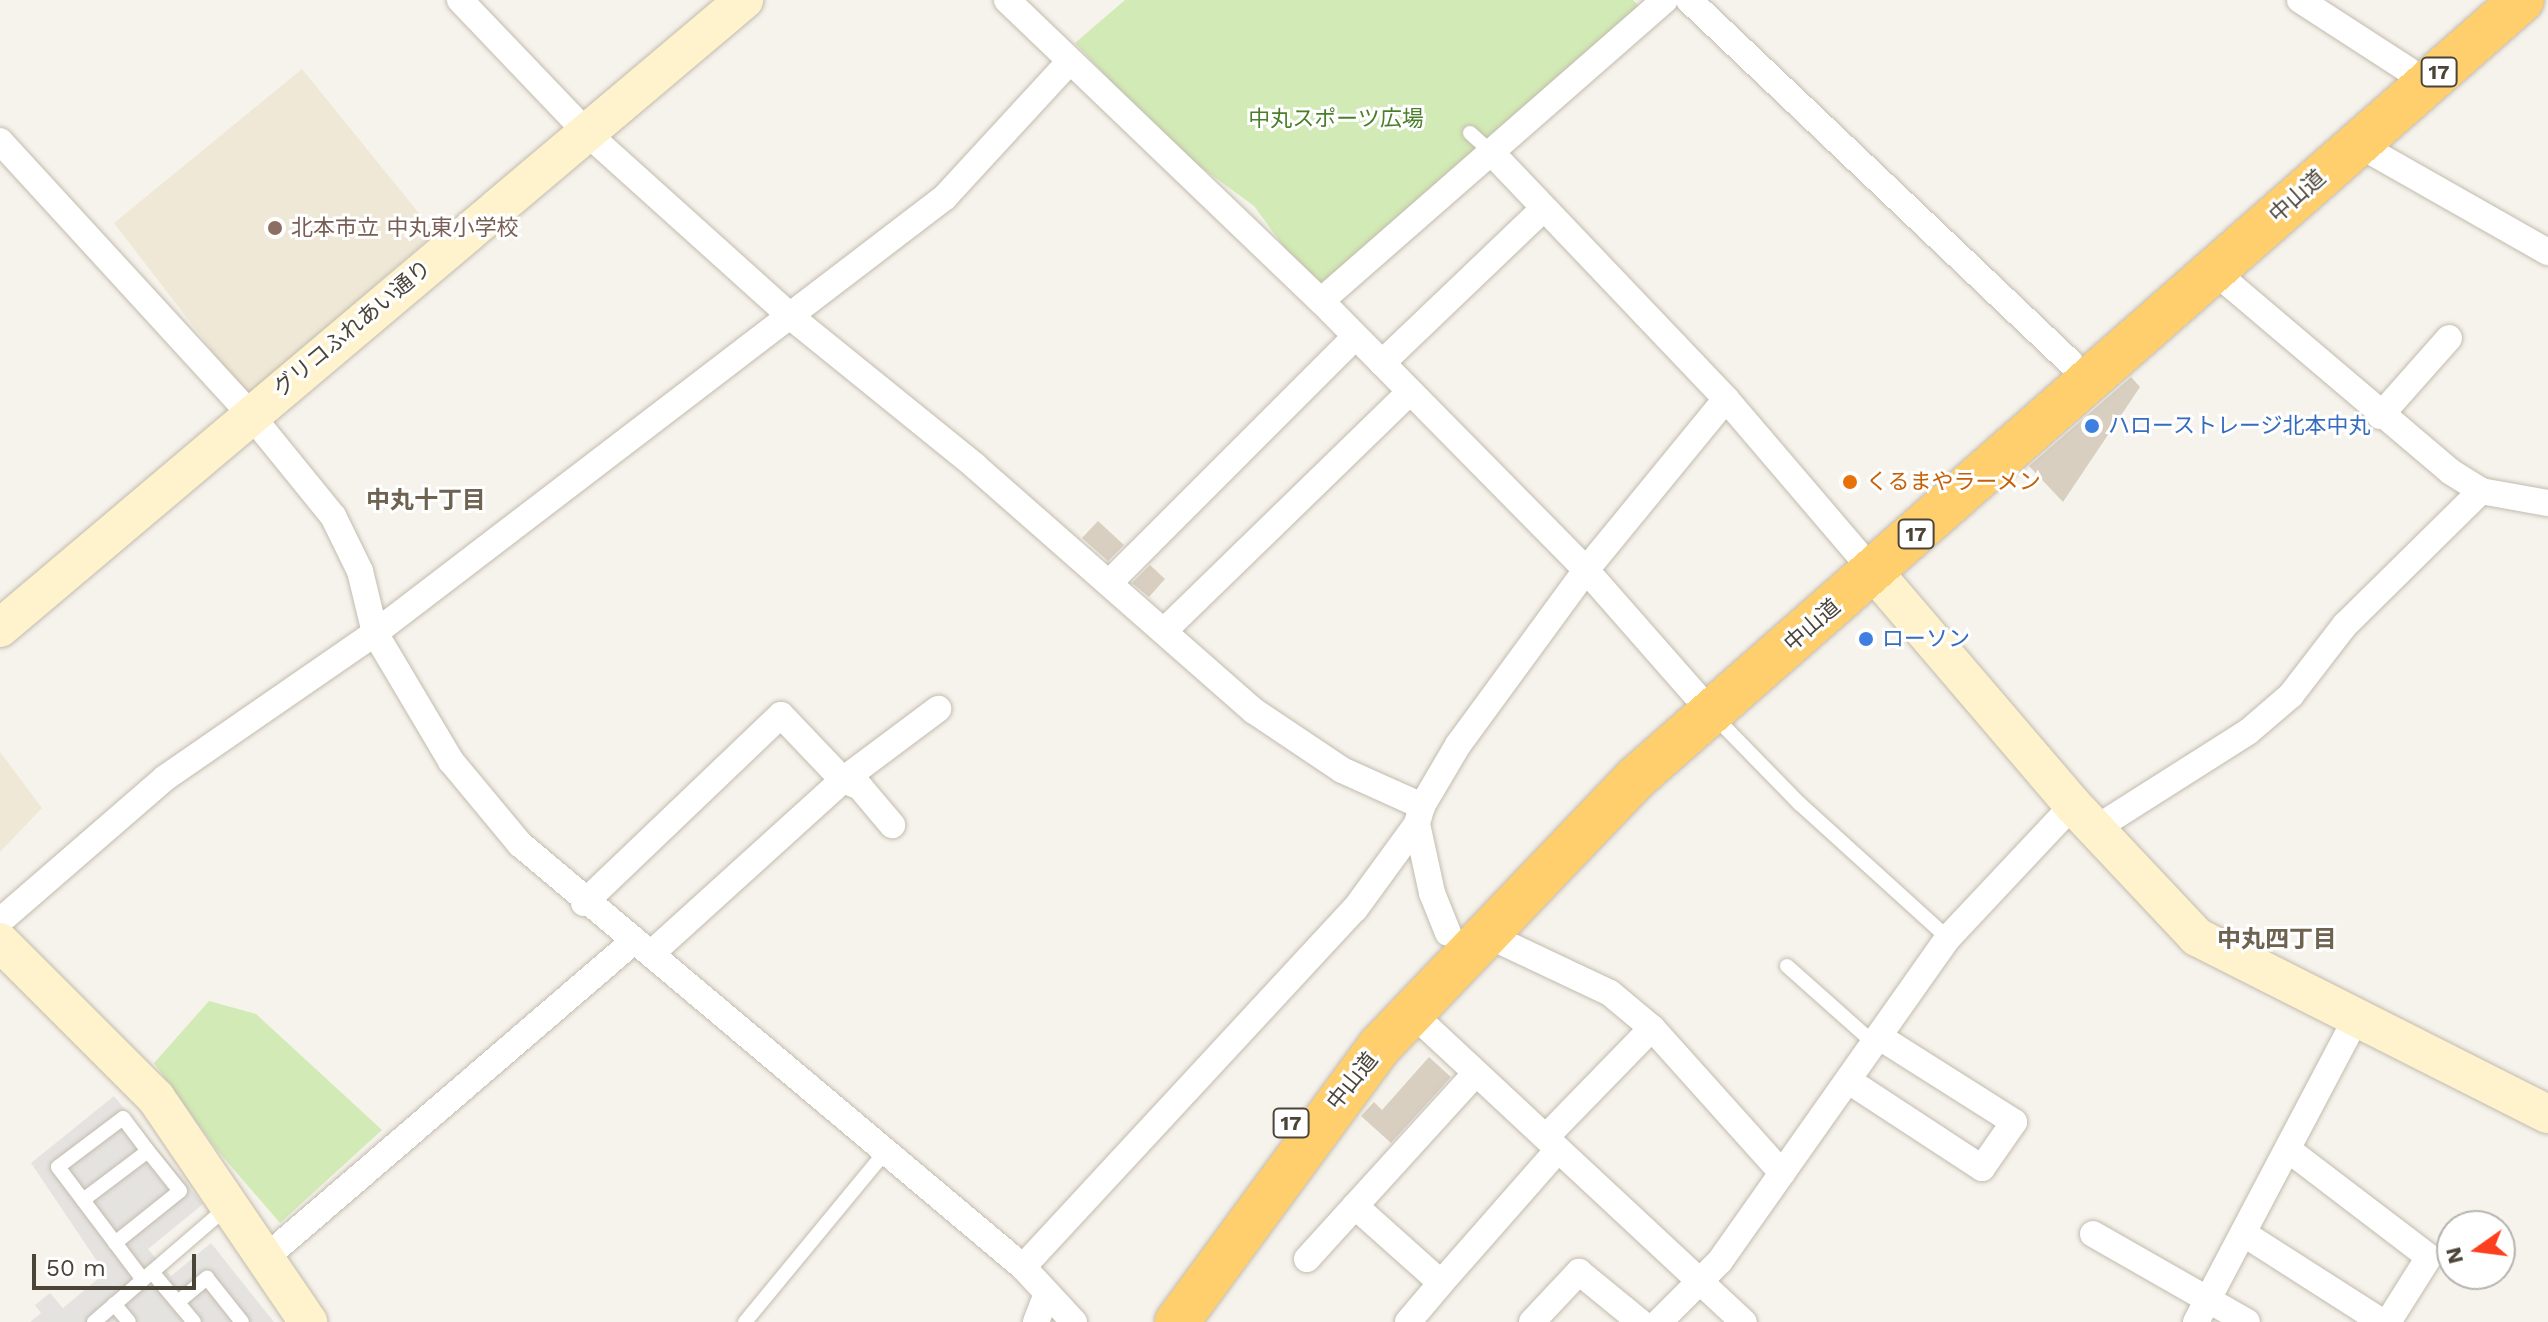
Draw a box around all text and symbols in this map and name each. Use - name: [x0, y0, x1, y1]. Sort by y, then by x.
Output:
- road number: 17: [2419, 56, 2459, 88]
- park label: 中丸スポーツ広場: [1248, 106, 1424, 132]
- street label: 中山道: [2264, 164, 2330, 228]
- place label: 北本市立 中丸東小学校: [291, 215, 519, 241]
- marker: 北本市立 中丸東小学校: [266, 219, 284, 237]
- street label: グリコふれあい通り: [268, 254, 436, 402]
- place label: ハローストレージ北本中丸: [2108, 413, 2372, 439]
- marker: ハローストレージ北本中丸: [2083, 417, 2101, 435]
- place label: くるまやラーメン: [1866, 469, 2042, 495]
- marker: くるまやラーメン: [1841, 473, 1859, 491]
- district label: 中丸十丁目: [366, 487, 486, 515]
- road number: 17: [1896, 518, 1936, 550]
- street label: 中山道: [1778, 593, 1846, 657]
- place label: ローソン: [1882, 626, 1970, 652]
- marker: ローソン: [1857, 630, 1875, 648]
- district label: 中丸四丁目: [2217, 926, 2337, 954]
- street label: 中山道: [1321, 1047, 1383, 1115]
- road number: 17: [1271, 1107, 1311, 1139]
- north arrow: [2436, 1210, 2516, 1290]
- scale bar: [36, 1238, 200, 1288]
- text: N: [2440, 1245, 2468, 1266]
- text: 50 m: [46, 1254, 106, 1282]

